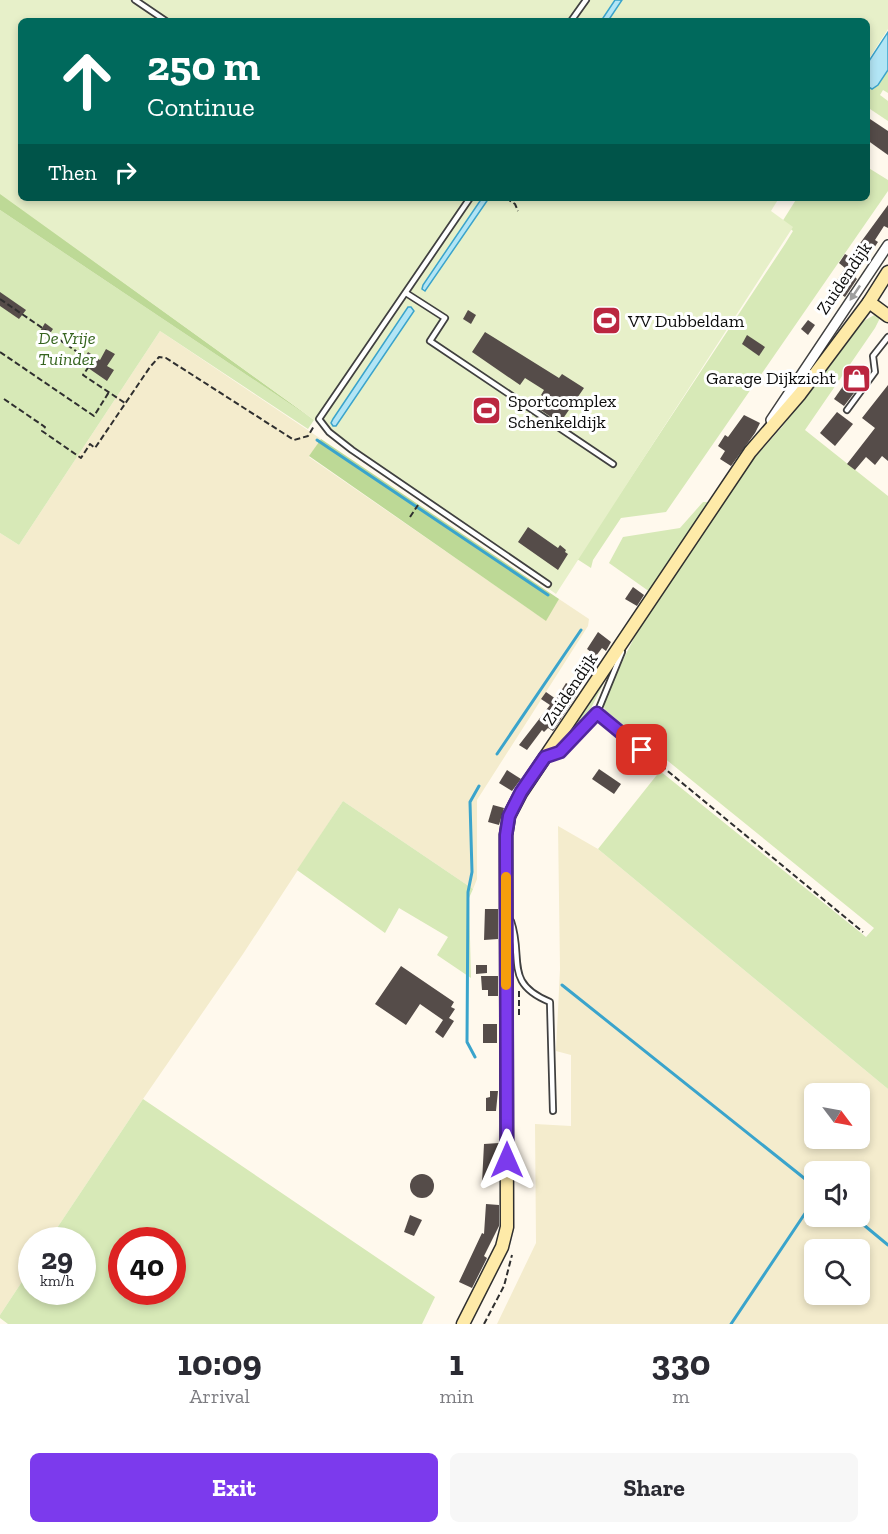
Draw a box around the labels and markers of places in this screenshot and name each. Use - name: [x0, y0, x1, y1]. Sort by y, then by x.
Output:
- sports icon: VV Dubbeldam: [591, 305, 623, 337]
- place label: VV Dubbeldam: [627, 310, 745, 332]
- shop icon: Garage Dijkzicht: [841, 362, 873, 394]
- place label: Garage Dijkzicht: [706, 367, 836, 389]
- place label: Sportcomplex Schenkeldijk: [508, 390, 616, 433]
- sports icon: Sportcomplex Schenkeldijk: [471, 395, 503, 427]
- pin: [616, 724, 667, 775]

